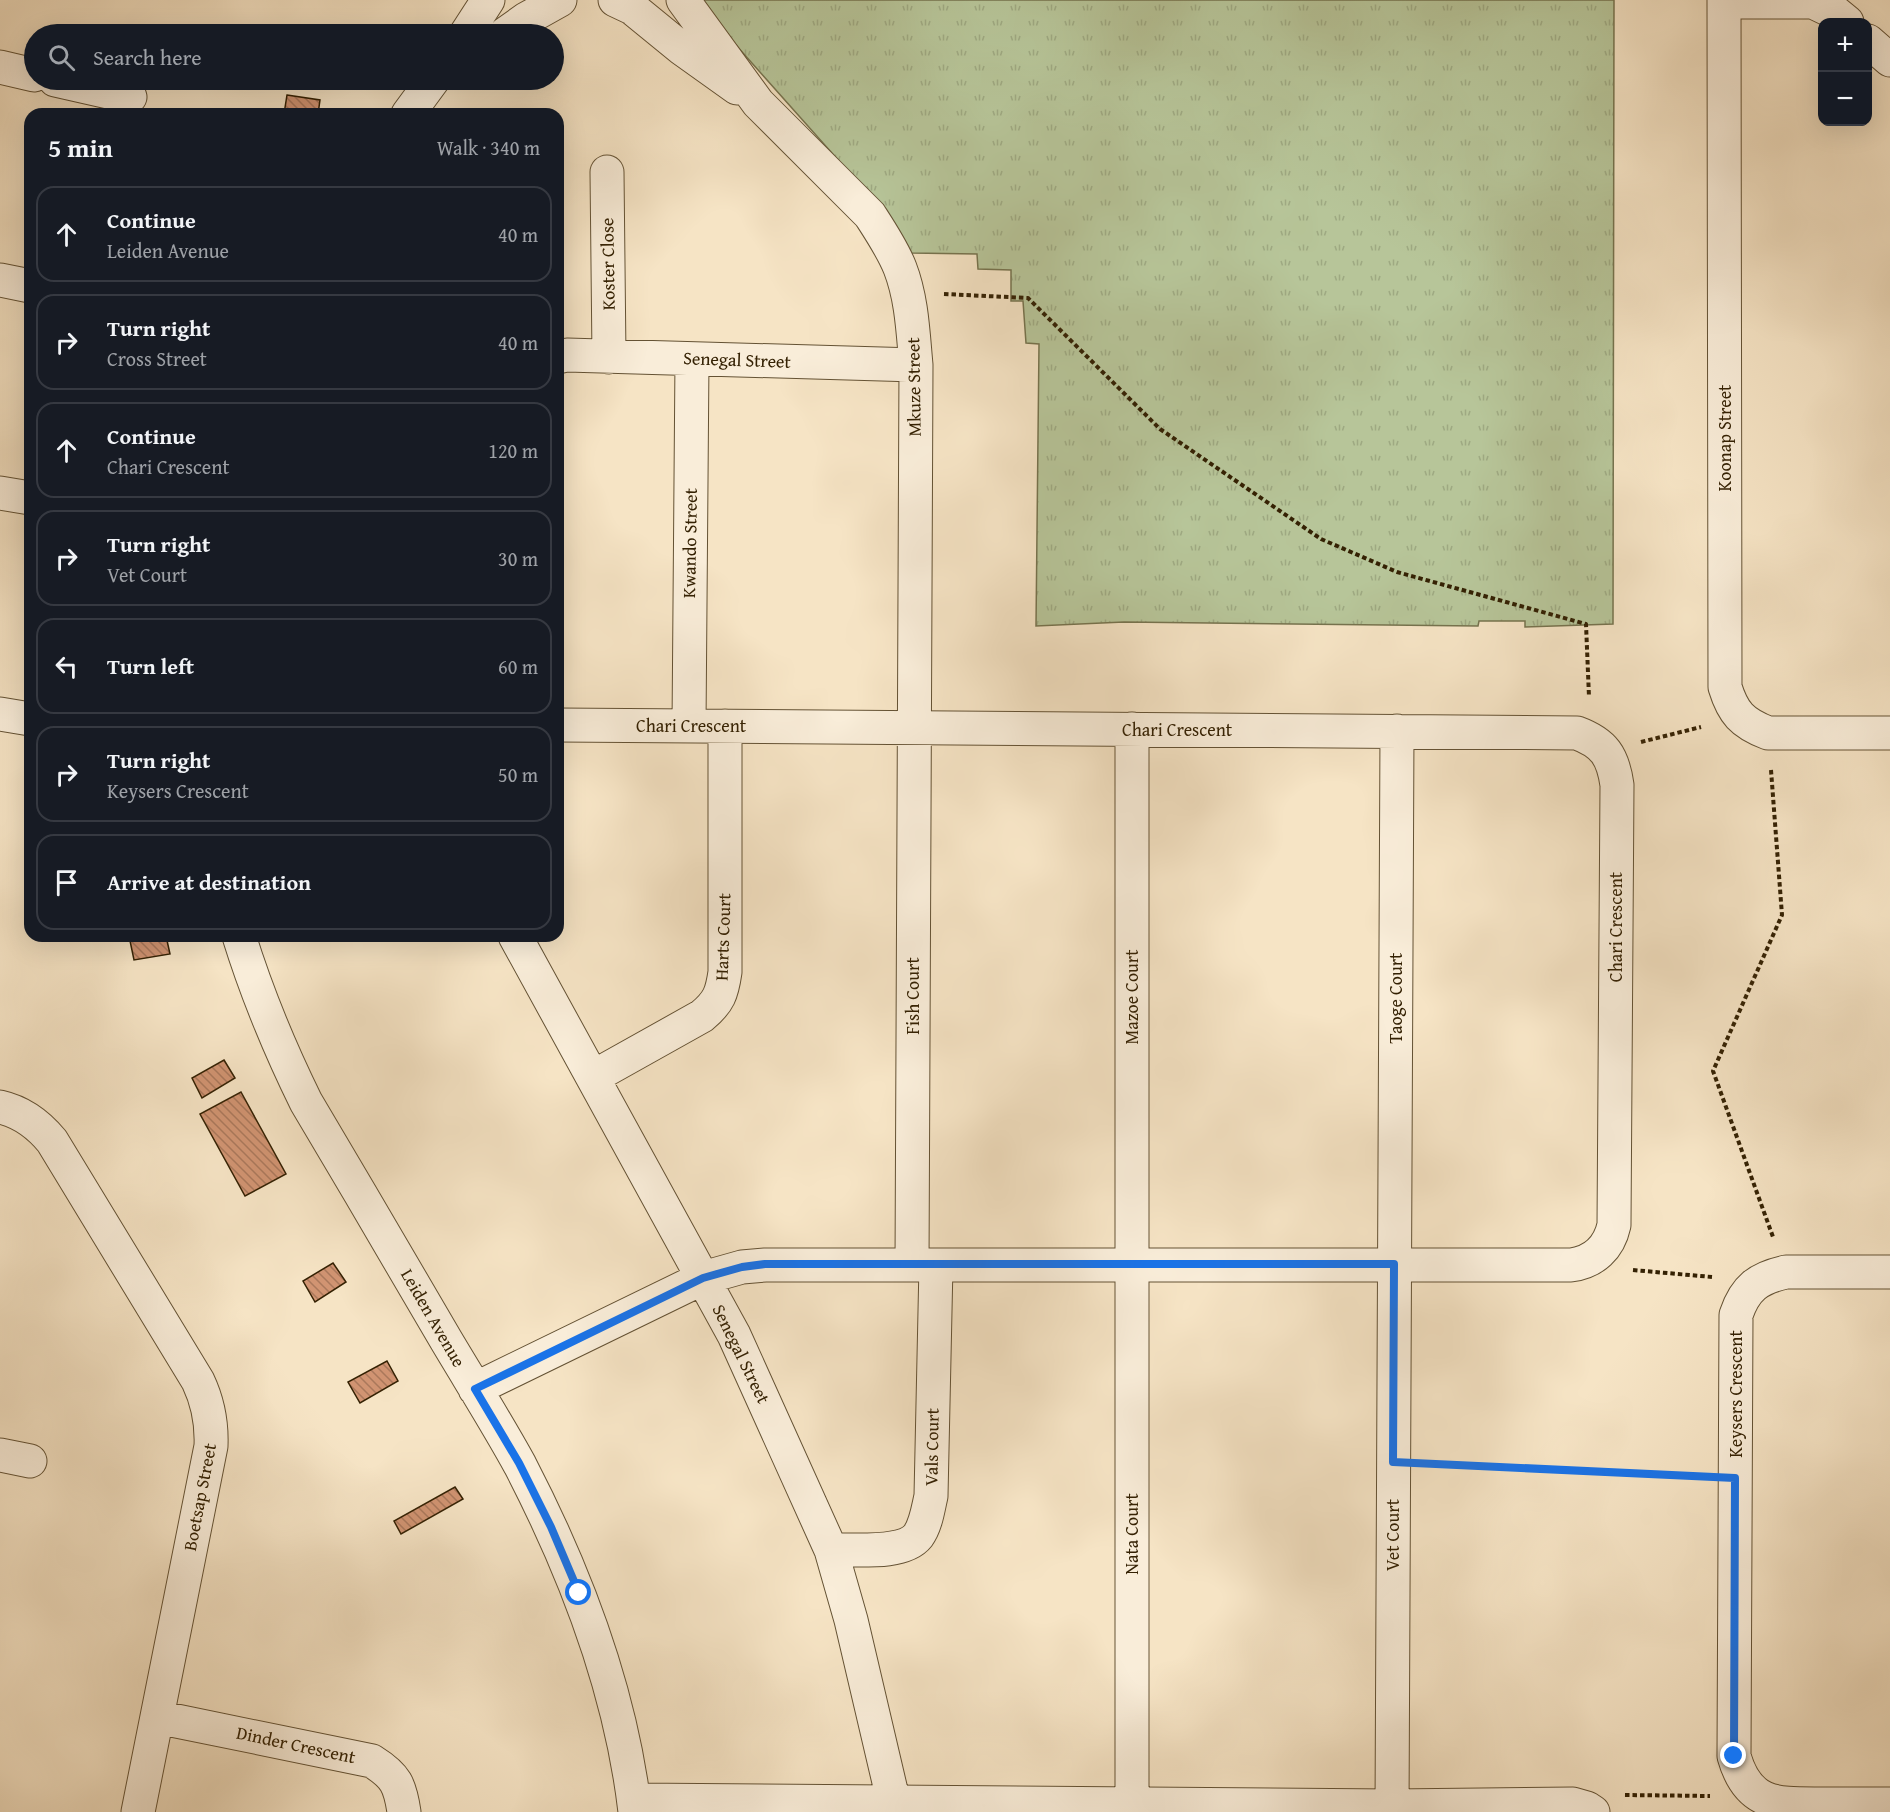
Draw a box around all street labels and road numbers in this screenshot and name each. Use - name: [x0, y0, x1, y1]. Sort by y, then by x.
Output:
- street label: Koster Close: [593, 217, 622, 311]
- street label: Mkuze Street: [899, 336, 928, 437]
- street label: Senegal Street: [683, 344, 792, 375]
- street label: Koonap Street: [1711, 384, 1738, 491]
- street label: Kwando Street: [675, 487, 704, 598]
- street label: Chari Crescent: [636, 712, 747, 739]
- street label: Chari Crescent: [1122, 716, 1233, 743]
- street label: Chari Crescent: [1602, 871, 1629, 982]
- street label: Harts Court: [707, 892, 738, 981]
- street label: Mazoe Court: [1118, 949, 1145, 1045]
- street label: Taoge Court: [1382, 952, 1409, 1043]
- street label: Fish Court: [899, 957, 926, 1035]
- street label: Leiden Avenue: [394, 1263, 473, 1372]
- street label: Senegal Street: [706, 1299, 777, 1409]
- street label: Keysers Crescent: [1722, 1330, 1749, 1458]
- street label: Vals Court: [917, 1407, 946, 1486]
- street label: Boetsap Street: [176, 1440, 223, 1553]
- street label: Nata Court: [1118, 1493, 1145, 1575]
- street label: Vet Court: [1379, 1498, 1406, 1571]
- street label: Dinder Crescent: [234, 1719, 359, 1770]

